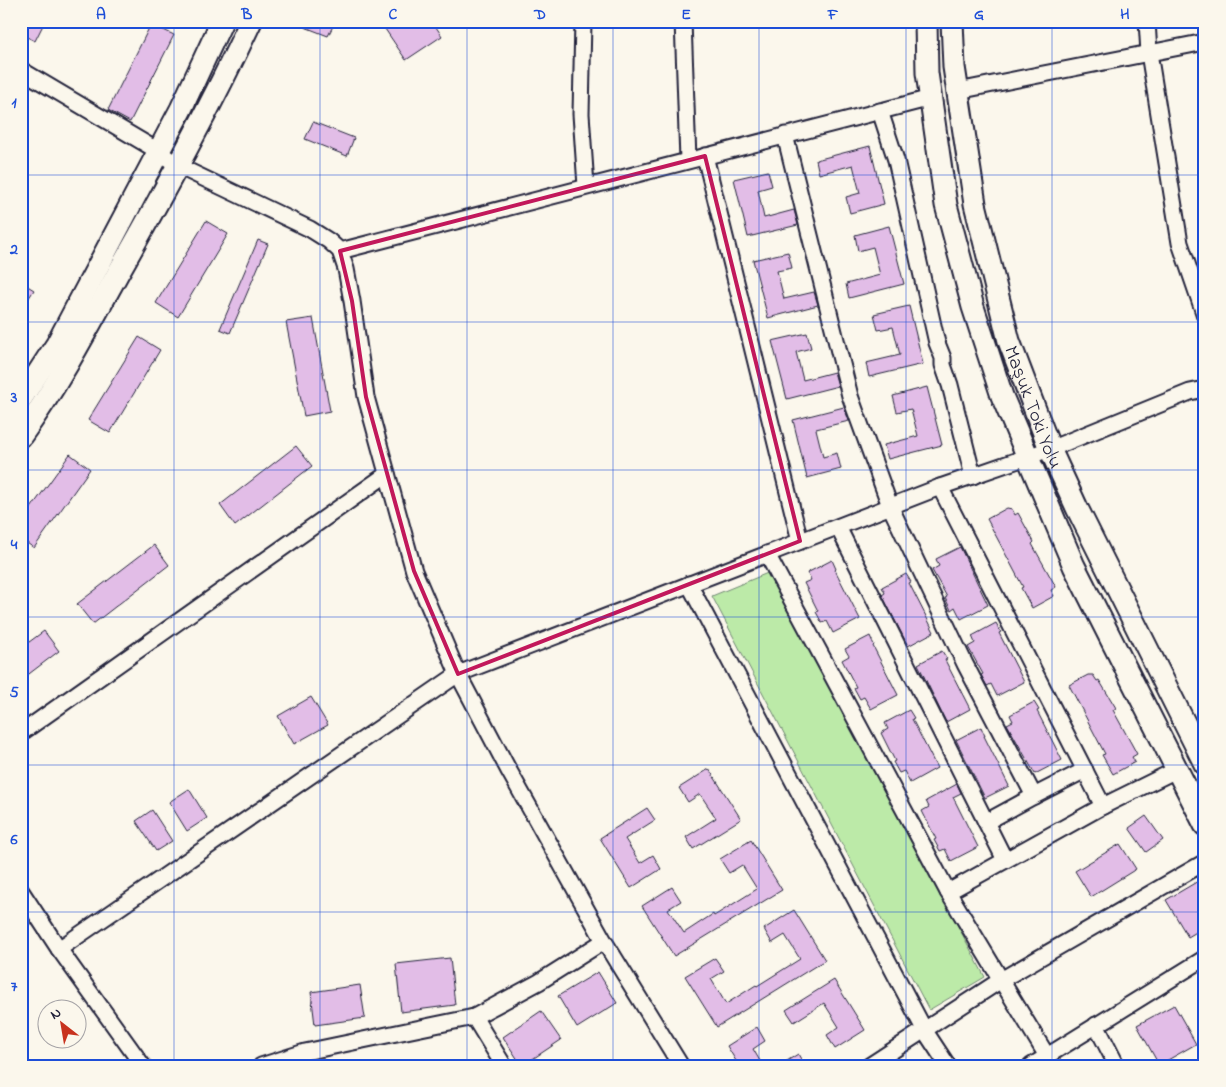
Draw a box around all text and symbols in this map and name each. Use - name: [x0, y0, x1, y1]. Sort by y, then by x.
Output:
- text: A: [96, 3, 106, 27]
- text: B: [241, 3, 253, 27]
- text: C: [389, 3, 398, 27]
- text: D: [533, 3, 546, 27]
- text: E: [681, 3, 691, 27]
- text: F: [827, 3, 839, 27]
- text: G: [974, 3, 984, 27]
- text: H: [1120, 3, 1130, 27]
- text: 1: [11, 91, 17, 115]
- text: 2: [9, 238, 18, 262]
- street label: Maşuk Toki Yolu: [995, 342, 1069, 474]
- text: 3: [10, 386, 18, 410]
- text: 4: [10, 533, 18, 557]
- text: 5: [9, 681, 19, 705]
- text: 6: [9, 828, 18, 852]
- text: 7: [11, 975, 18, 999]
- north arrow: [38, 1000, 88, 1050]
- text: N: [47, 1003, 66, 1026]

